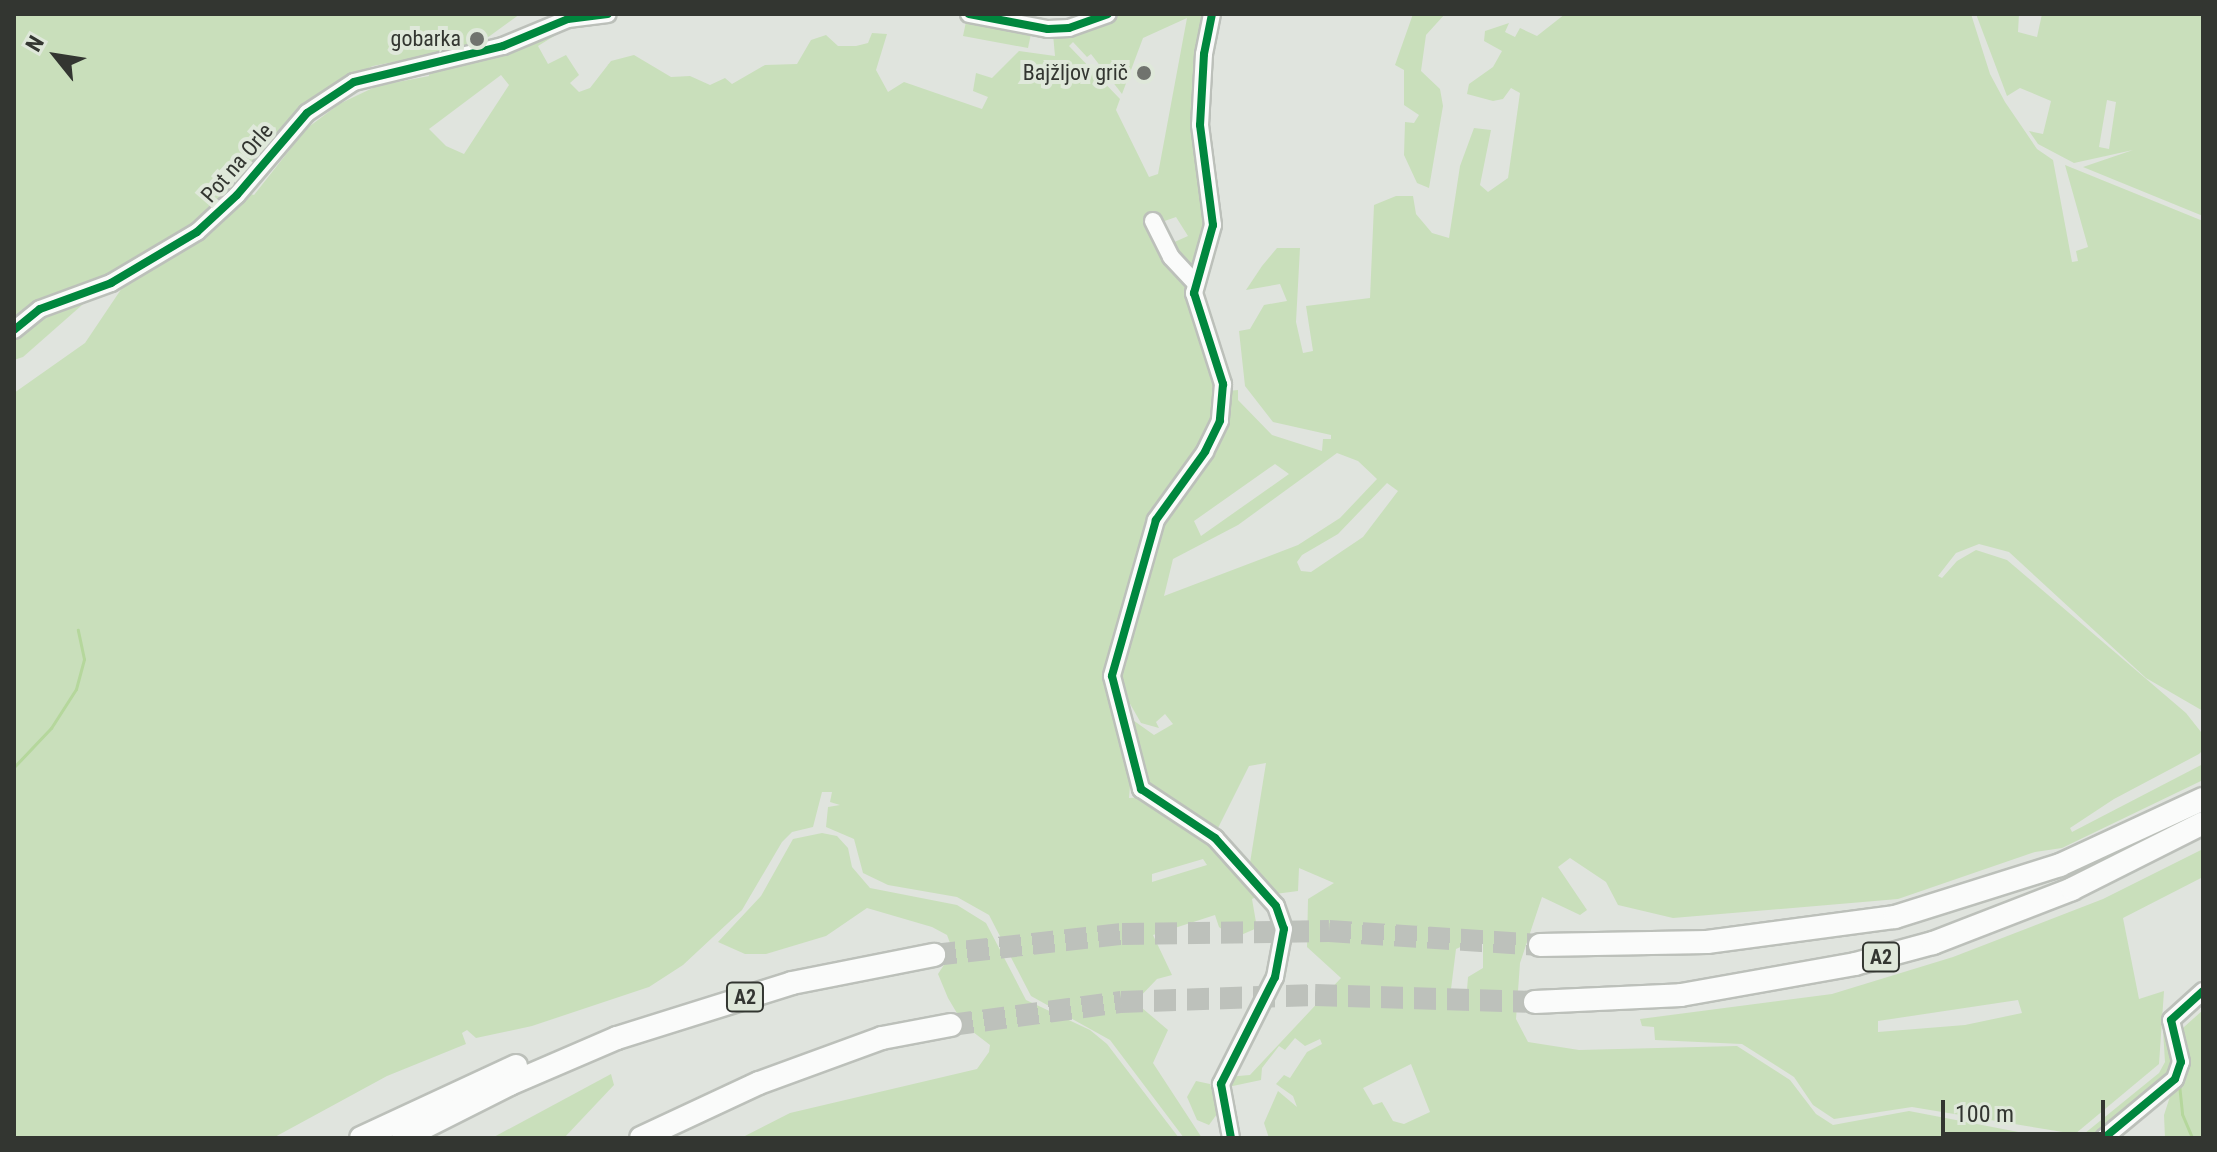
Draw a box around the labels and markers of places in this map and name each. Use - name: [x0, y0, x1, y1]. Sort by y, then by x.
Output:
- place label: gobarka: [391, 26, 461, 52]
- marker: gobarka: [468, 30, 486, 48]
- place label: Bajžljov grič: [1023, 60, 1128, 86]
- marker: Bajžljov grič: [1135, 64, 1153, 82]

